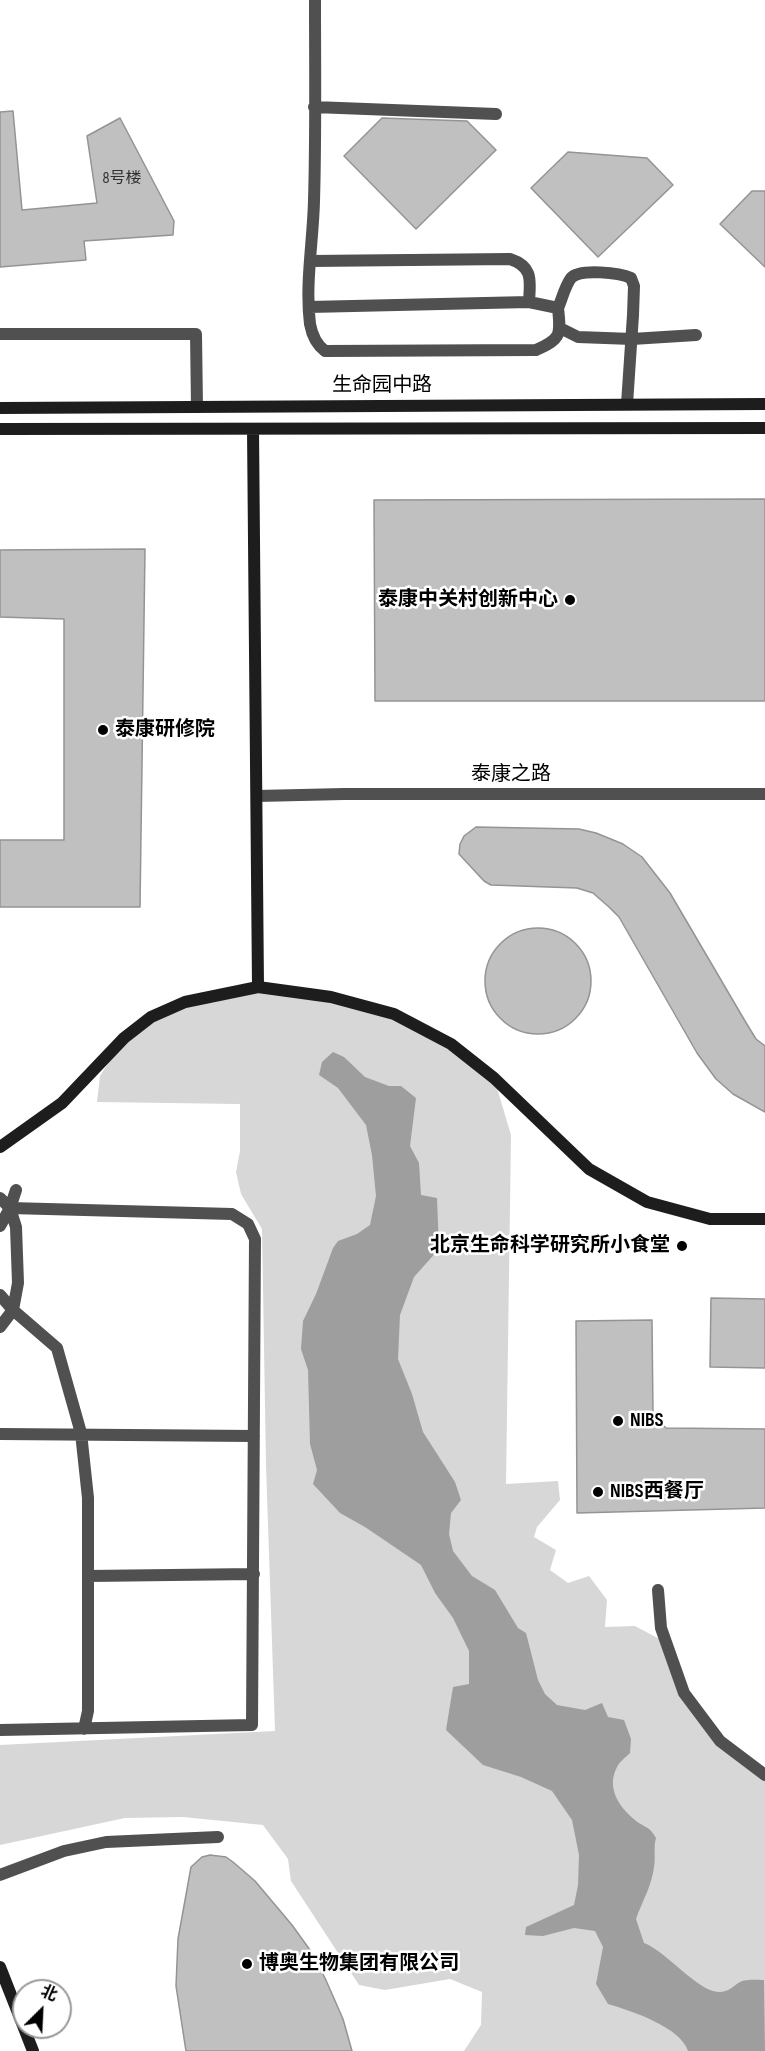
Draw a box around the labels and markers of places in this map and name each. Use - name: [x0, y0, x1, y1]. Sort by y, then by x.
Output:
- place label: 泰康中关村创新中心: [378, 588, 558, 612]
- marker: 泰康中关村创新中心: [563, 593, 577, 607]
- place label: 泰康研修院: [115, 718, 215, 742]
- marker: 泰康研修院: [96, 723, 110, 737]
- place label: 北京生命科学研究所小食堂: [430, 1234, 670, 1258]
- marker: 北京生命科学研究所小食堂: [675, 1239, 689, 1253]
- place label: NIBS: [630, 1409, 664, 1433]
- marker: NIBS: [611, 1414, 625, 1428]
- place label: NIBS西餐厅: [610, 1480, 704, 1504]
- marker: NIBS西餐厅: [591, 1485, 605, 1499]
- place label: 博奥生物集团有限公司: [259, 1952, 459, 1976]
- marker: 博奥生物集团有限公司: [240, 1957, 254, 1971]

